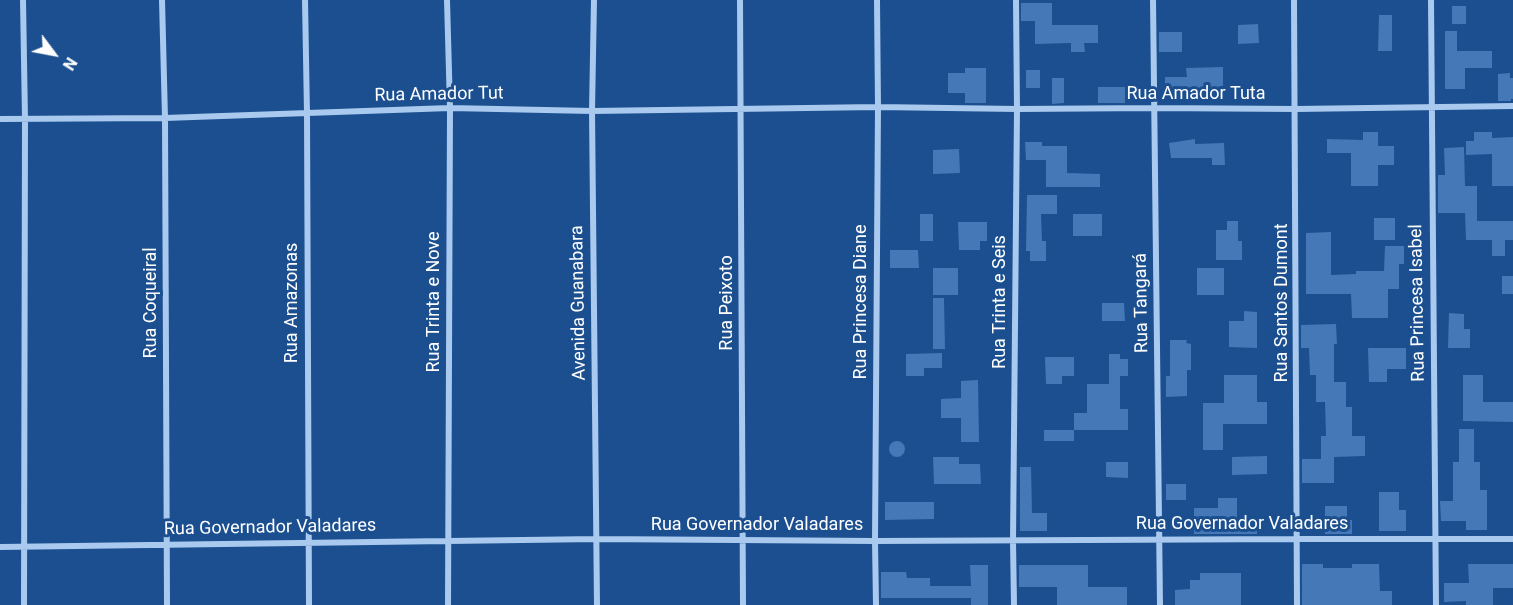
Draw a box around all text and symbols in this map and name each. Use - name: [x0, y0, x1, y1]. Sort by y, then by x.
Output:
- north arrow: [24, 24, 84, 84]
- text: N: [59, 54, 81, 74]
- street label: Rua Amador Tut: [374, 83, 504, 107]
- street label: Rua Amador Tuta: [1126, 83, 1266, 105]
- street label: Rua Santos Dumont: [1271, 223, 1293, 383]
- street label: Rua Princesa Diane: [850, 224, 872, 380]
- street label: Rua Princesa Isabel: [1406, 224, 1430, 382]
- street label: Avenida Guanabara: [567, 225, 591, 381]
- street label: Rua Trinta e Nove: [423, 231, 445, 373]
- street label: Rua Trinta e Seis: [989, 235, 1011, 369]
- street label: Rua Amazonas: [281, 243, 303, 363]
- street label: Rua Coqueiral: [140, 247, 162, 359]
- street label: Rua Tangará: [1130, 253, 1154, 353]
- street label: Rua Peixoto: [716, 255, 738, 351]
- street label: Rua Governador Valadares: [1136, 513, 1348, 535]
- street label: Rua Governador Valadares: [651, 514, 863, 536]
- street label: Rua Governador Valadares: [164, 515, 376, 541]

